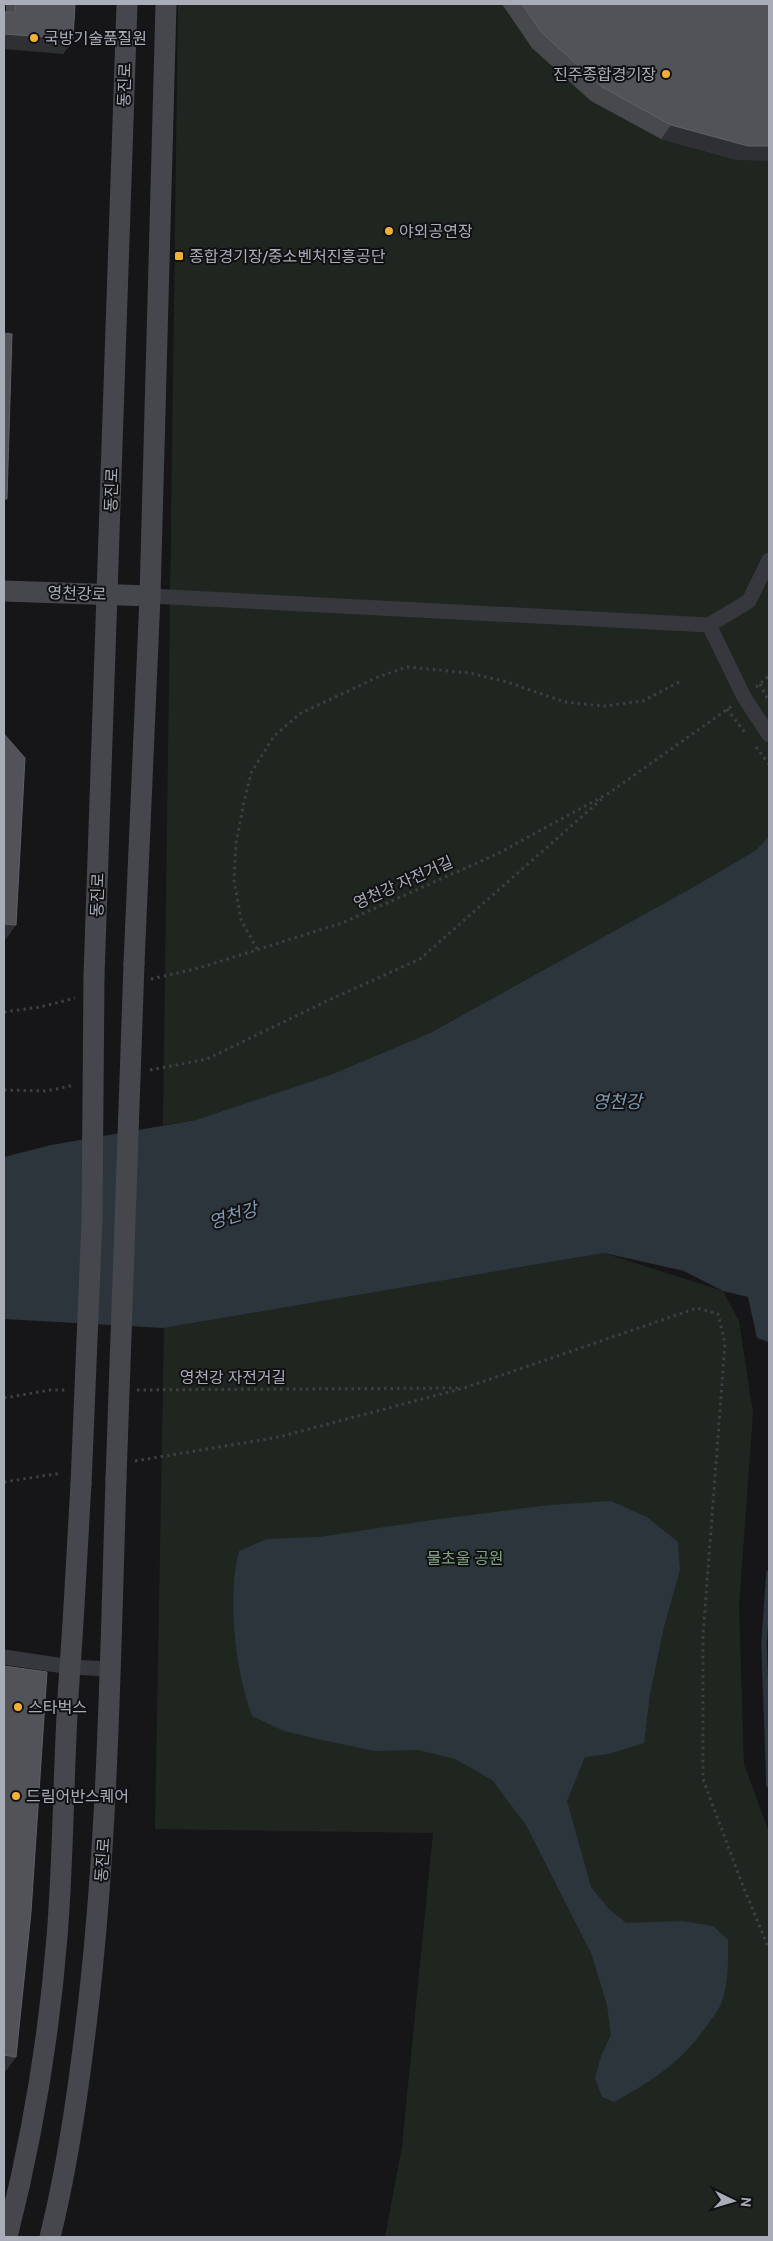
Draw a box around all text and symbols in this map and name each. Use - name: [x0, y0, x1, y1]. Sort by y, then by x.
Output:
- place label: 국방기술품질원: [44, 29, 147, 48]
- marker: 국방기술품질원: [28, 32, 40, 44]
- street label: 동진로: [114, 62, 135, 107]
- place label: 진주종합경기장: [553, 65, 656, 84]
- marker: 진주종합경기장: [660, 68, 672, 80]
- place label: 야외공연장: [399, 222, 473, 241]
- marker: 야외공연장: [383, 225, 395, 237]
- place label: 종합경기장/중소벤처진흥공단: [189, 247, 386, 266]
- marker: 종합경기장/중소벤처진흥공단: [173, 250, 185, 262]
- street label: 동진로: [101, 467, 122, 512]
- street label: 영천강로: [47, 583, 107, 604]
- street label: 영천강 자전거길: [351, 852, 456, 913]
- street label: 동진로: [87, 872, 108, 917]
- water label: 영천강: [592, 1091, 644, 1113]
- water label: 영천강: [206, 1198, 262, 1234]
- street label: 영천강 자전거길: [180, 1368, 286, 1387]
- park label: 물초울 공원: [426, 1549, 504, 1568]
- place label: 스타벅스: [28, 1698, 87, 1717]
- marker: 스타벅스: [12, 1701, 24, 1713]
- place label: 드림어반스퀘어: [26, 1787, 129, 1806]
- marker: 드림어반스퀘어: [10, 1790, 22, 1802]
- street label: 동진로: [91, 1837, 114, 1883]
- north arrow: [708, 2176, 758, 2226]
- text: N: [737, 2196, 755, 2208]

